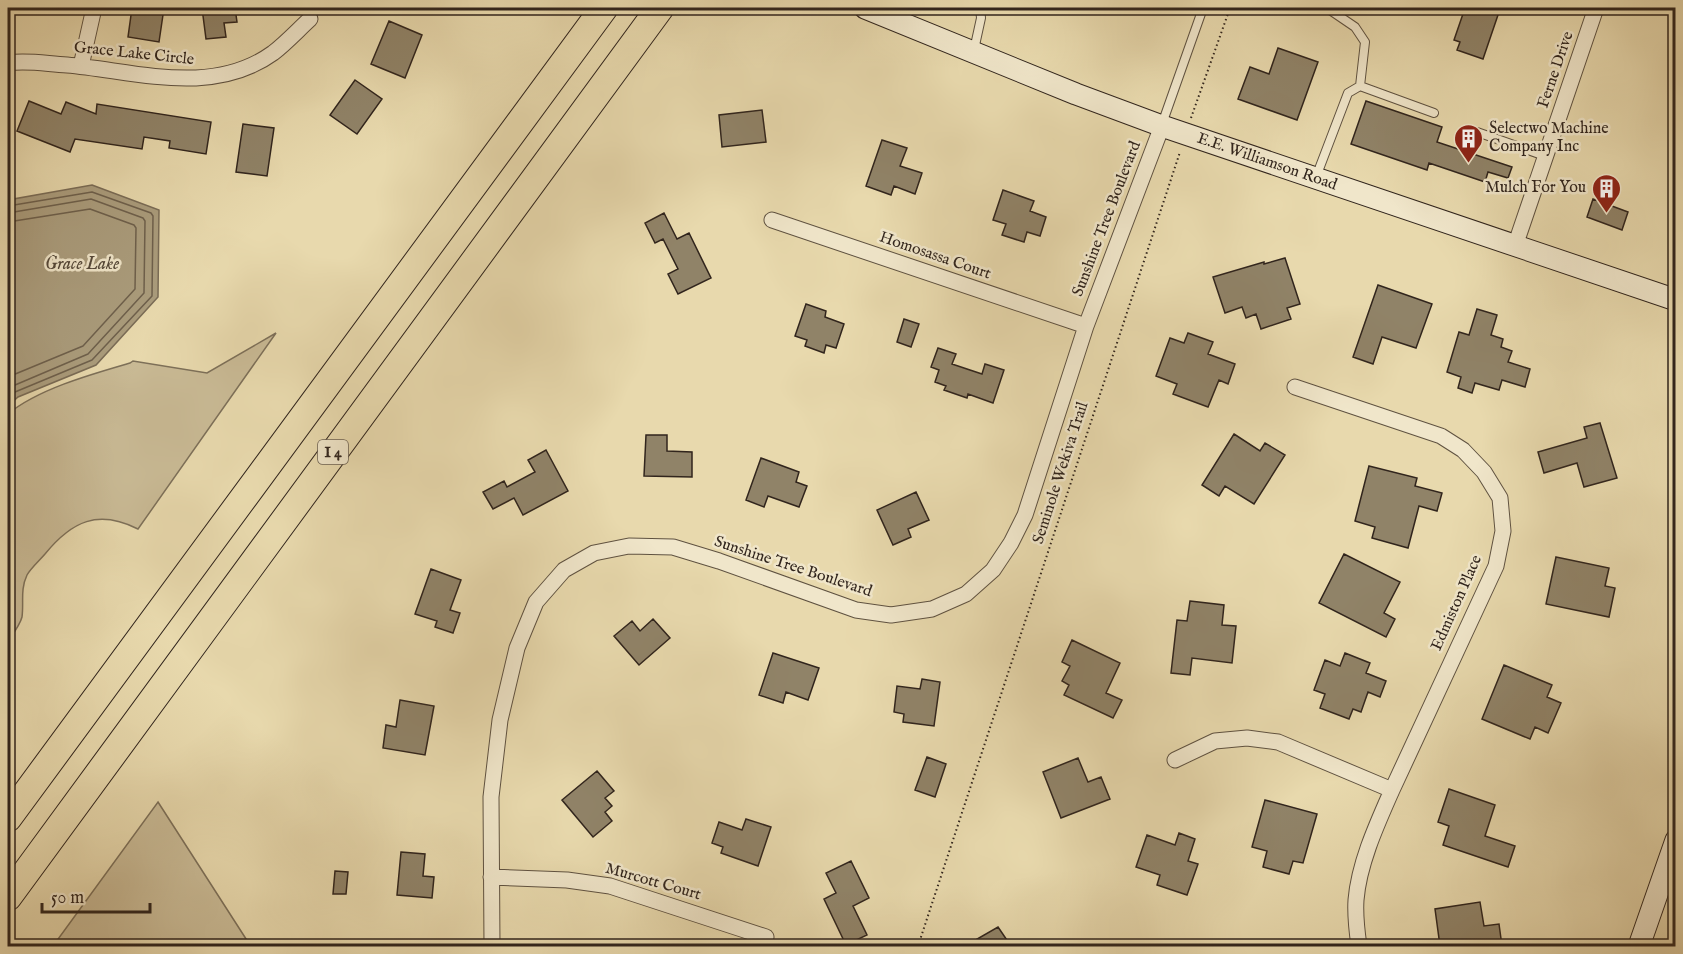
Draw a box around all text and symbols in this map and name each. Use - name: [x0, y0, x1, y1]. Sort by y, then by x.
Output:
- street label: Ferne Drive: [1534, 29, 1578, 111]
- street label: Grace Lake Circle: [73, 38, 195, 70]
- place label: Selectwo Machine Company Inc: [1489, 119, 1609, 157]
- building icon: Selectwo Machine Company Inc: [1452, 122, 1484, 164]
- street label: E.E. Williamson Road: [1194, 129, 1340, 195]
- street label: Sunshine Tree Boulevard: [1068, 138, 1146, 299]
- building icon: Mulch For You: [1591, 172, 1623, 214]
- place label: Mulch For You: [1485, 178, 1586, 198]
- street label: Homosassa Court: [876, 228, 994, 285]
- water label: Grace Lake: [45, 253, 119, 276]
- street label: Seminole Wekiva Trail: [1029, 399, 1094, 547]
- road number: I 4: [318, 440, 348, 464]
- street label: Sunshine Tree Boulevard: [712, 532, 875, 602]
- street label: Edmiston Place: [1427, 552, 1487, 654]
- street label: Murcott Court: [603, 859, 704, 905]
- scale bar: [42, 876, 150, 914]
- text: 50 m: [51, 887, 84, 910]

